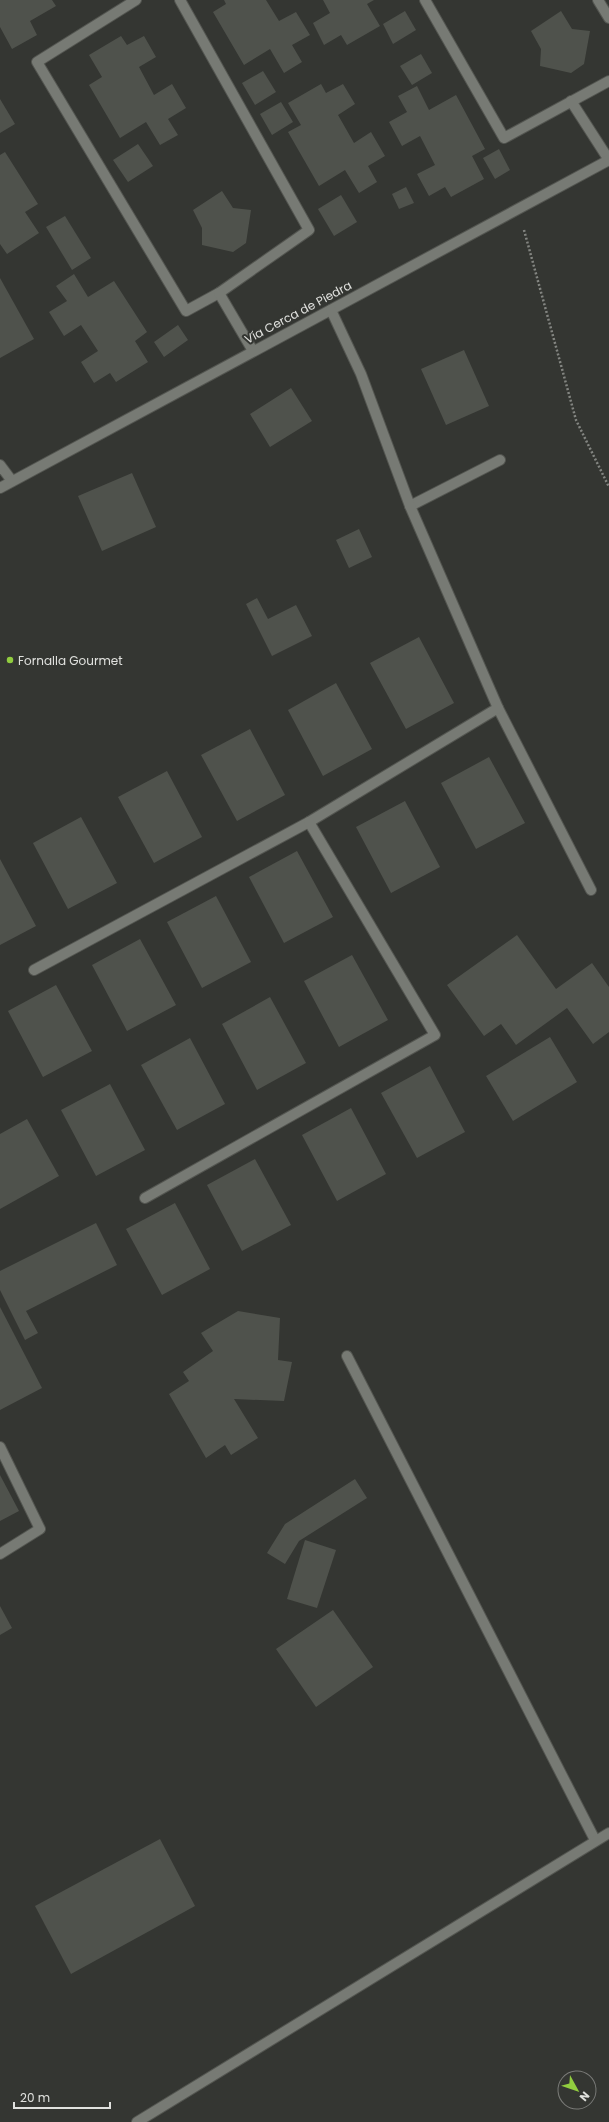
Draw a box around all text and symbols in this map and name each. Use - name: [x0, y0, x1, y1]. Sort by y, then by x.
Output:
- street label: Vía Cerca de Piedra: [241, 277, 355, 347]
- place label: Fornalla Gourmet: [18, 652, 123, 669]
- marker: Fornalla Gourmet: [5, 655, 15, 665]
- north arrow: [557, 2070, 597, 2110]
- scale bar: [14, 2084, 110, 2110]
- text: N: [576, 2088, 593, 2105]
- text: 20 m: [20, 2089, 50, 2106]

